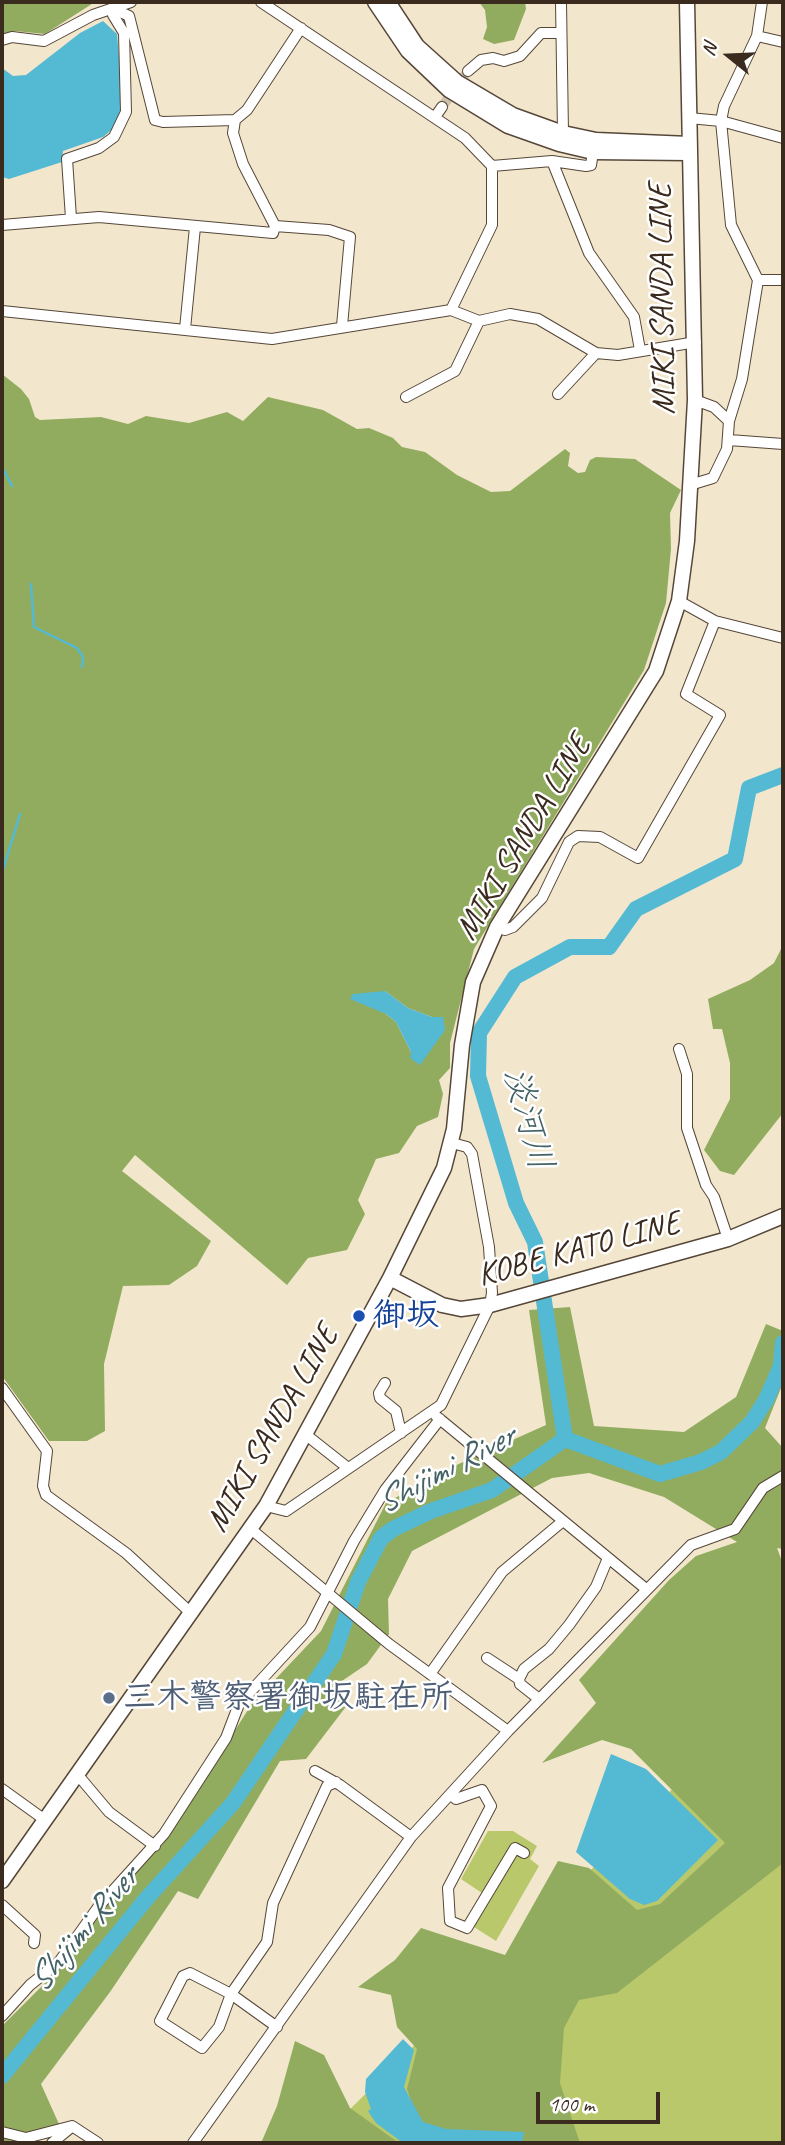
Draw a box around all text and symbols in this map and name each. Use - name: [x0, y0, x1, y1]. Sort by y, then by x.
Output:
- north arrow: [694, 21, 764, 91]
- text: N: [696, 40, 722, 59]
- street label: MIKI SANDA LINE: [641, 183, 685, 415]
- street label: MIKI SANDA LINE: [447, 729, 601, 947]
- water label: 淡河川: [493, 1063, 561, 1175]
- street label: KOBE KATO LINE: [473, 1204, 685, 1296]
- place label: 御坂: [373, 1296, 439, 1336]
- marker: 御坂: [351, 1308, 367, 1324]
- street label: MIKI SANDA LINE: [198, 1319, 348, 1539]
- water label: Shijimi River: [370, 1416, 522, 1524]
- place label: 三木警察署御坂駐在所: [123, 1678, 453, 1718]
- marker: 三木警察署御坂駐在所: [101, 1690, 117, 1706]
- water label: Shijimi River: [20, 1859, 148, 2001]
- scale bar: [540, 2078, 664, 2122]
- text: 100 m: [549, 2091, 594, 2117]

